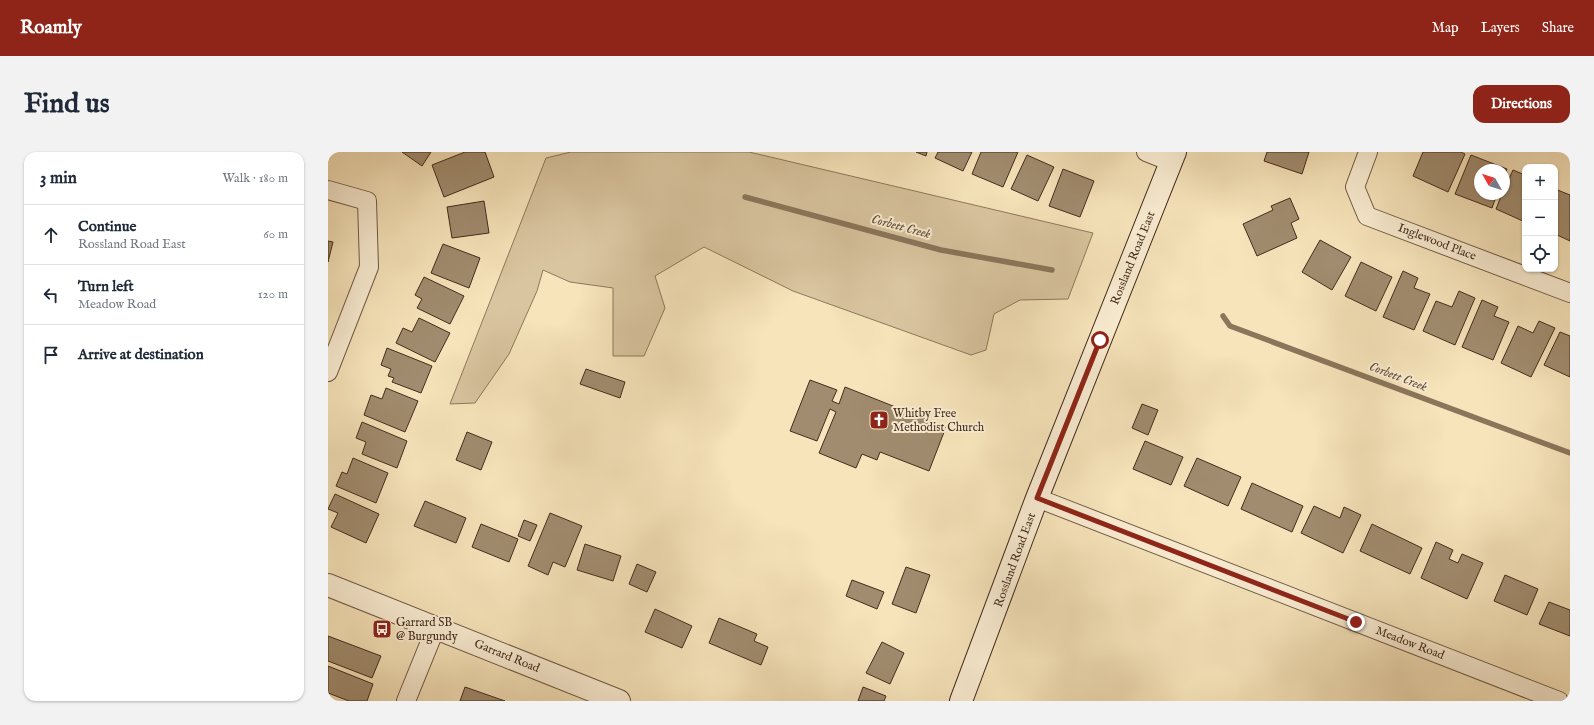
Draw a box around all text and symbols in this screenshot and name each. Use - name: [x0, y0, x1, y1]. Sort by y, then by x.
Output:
- text: Roamly: [20, 16, 82, 40]
- text: Map: [1432, 19, 1459, 37]
- text: Layers: [1481, 19, 1520, 37]
- text: Share: [1542, 19, 1574, 37]
- button: Directions: [1473, 85, 1570, 123]
- text: Find us: [24, 87, 110, 122]
- north arrow: [1474, 164, 1510, 200]
- map controls: [1522, 164, 1558, 272]
- button: +: [1522, 164, 1558, 200]
- text: 3 min: [40, 168, 77, 189]
- text: Walk · 180 m: [223, 170, 288, 187]
- button: −: [1522, 200, 1558, 236]
- street label: Rossland Road East: [1107, 209, 1159, 307]
- water label: Corbett Creek: [870, 211, 933, 243]
- text: Continue: [78, 217, 136, 236]
- street label: Inglewood Place: [1396, 220, 1479, 264]
- icon: ahead: [40, 224, 62, 246]
- text: 60 m: [263, 226, 288, 243]
- text: Rossland Road East: [78, 236, 186, 253]
- button: locate: [1522, 236, 1558, 272]
- text: Turn left: [78, 277, 134, 296]
- icon: left: [40, 284, 62, 306]
- text: 120 m: [258, 286, 288, 303]
- text: Meadow Road: [78, 296, 156, 313]
- route start: [1091, 331, 1109, 349]
- icon: arrive: [40, 344, 62, 366]
- text: Arrive at destination: [78, 345, 204, 364]
- water label: Corbett Creek: [1367, 358, 1430, 396]
- place label: Whitby Free Methodist Church: [893, 406, 985, 435]
- church icon: Whitby Free Methodist Church: [868, 409, 890, 431]
- street label: Rossland Road East: [991, 511, 1039, 609]
- route end: [1347, 613, 1365, 631]
- place label: Garrard SB @ Burgundy: [396, 615, 458, 644]
- bus stop icon: Garrard SB @ Burgundy: [371, 618, 393, 640]
- street label: Meadow Road: [1374, 623, 1447, 663]
- street label: Garrard Road: [472, 636, 542, 676]

